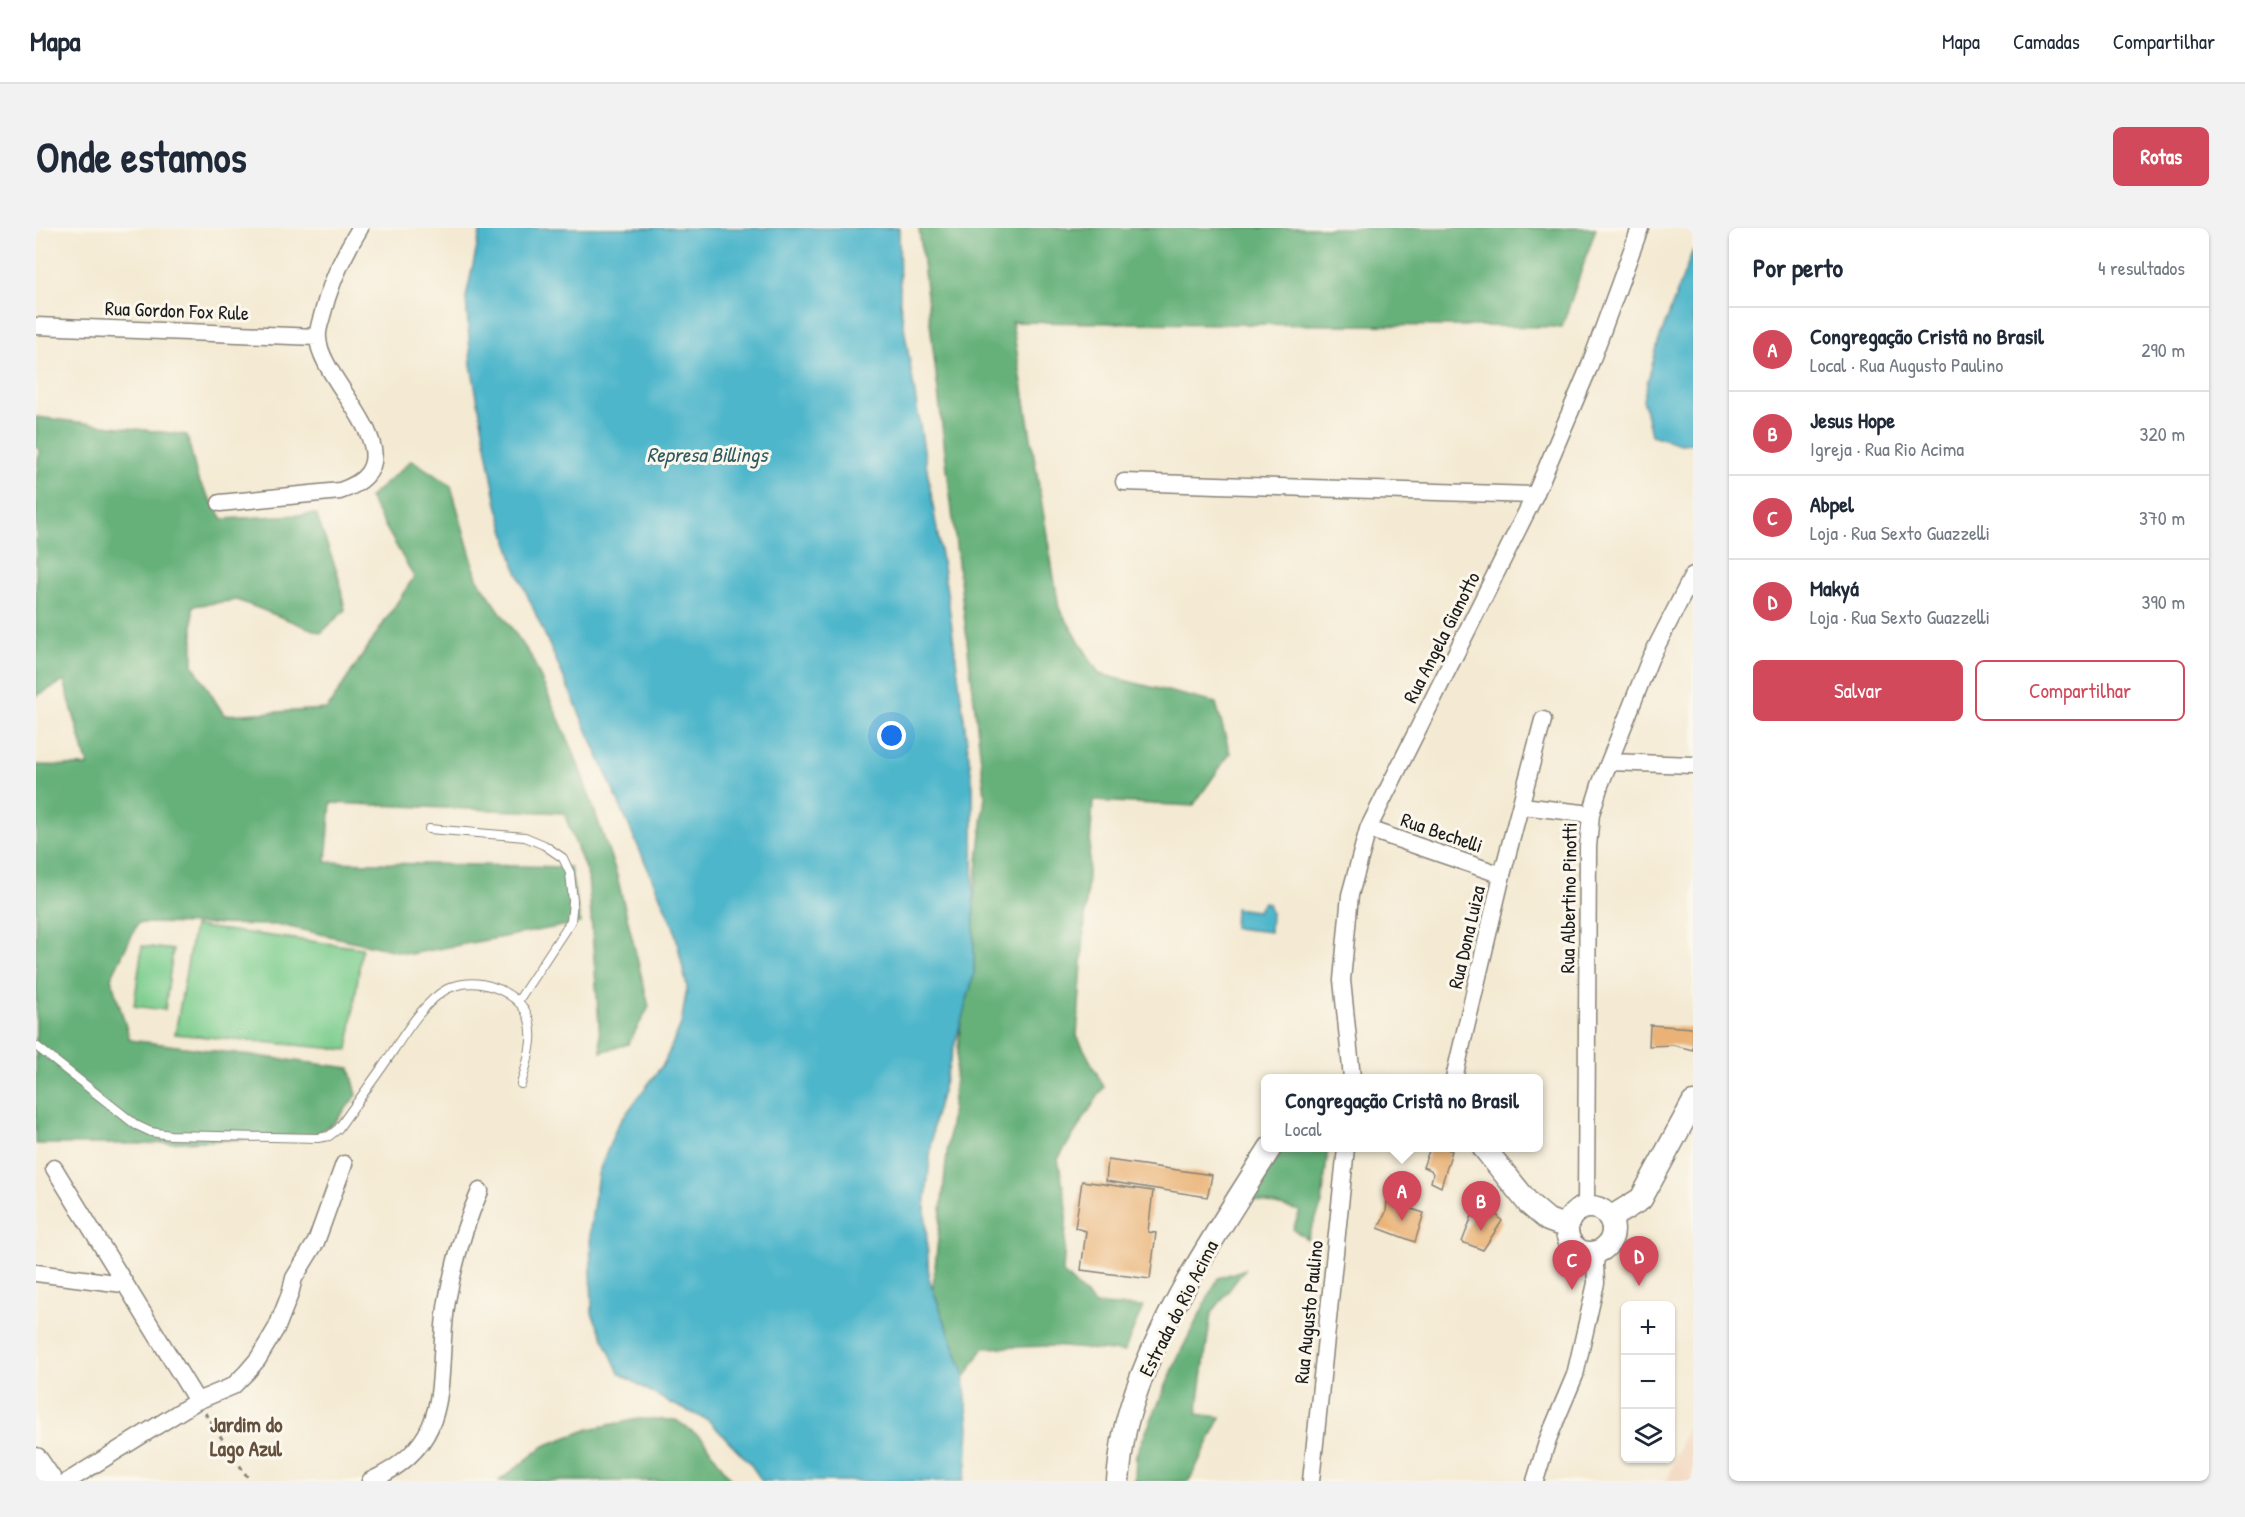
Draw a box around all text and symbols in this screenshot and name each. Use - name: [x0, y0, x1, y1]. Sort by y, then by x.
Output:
- text: Mapa: [30, 22, 81, 60]
- text: Mapa: [1942, 27, 1980, 56]
- text: Camadas: [2013, 27, 2080, 56]
- text: Compartilhar: [2113, 27, 2215, 56]
- button: Rotas: [2113, 127, 2209, 186]
- text: Onde estamos: [36, 128, 247, 185]
- text: Por perto: [1753, 250, 1843, 285]
- text: 4 resultados: [2098, 254, 2185, 281]
- street label: Rua Gordon Fox Rule: [105, 294, 249, 326]
- text: Congregação Cristâ no Brasil: [1810, 321, 2044, 351]
- text: A: [1768, 336, 1777, 363]
- text: 290 m: [2141, 336, 2185, 363]
- text: Local · Rua Augusto Paulino: [1810, 351, 2003, 378]
- text: Jesus Hope: [1810, 405, 1895, 435]
- text: B: [1767, 420, 1778, 447]
- text: 320 m: [2140, 420, 2185, 447]
- text: Igreja · Rua Rio Acima: [1810, 435, 1964, 462]
- water label: Represa Billings: [647, 440, 769, 469]
- text: Abpel: [1810, 489, 1854, 519]
- text: C: [1767, 504, 1778, 531]
- text: 370 m: [2139, 504, 2185, 531]
- text: Loja · Rua Sexto Guazzelli: [1810, 519, 1990, 546]
- street label: Rua Angela Gianotto: [1396, 567, 1486, 707]
- text: Makyá: [1810, 573, 1859, 603]
- text: D: [1768, 588, 1777, 615]
- text: 390 m: [2142, 588, 2185, 615]
- text: Loja · Rua Sexto Guazzelli: [1810, 603, 1990, 630]
- button: Salvar: [1753, 660, 1963, 721]
- button: Compartilhar: [1975, 660, 2185, 721]
- your location: [877, 721, 906, 750]
- street label: Rua Bechelli: [1397, 805, 1487, 859]
- street label: Rua Albertino Pinotti: [1553, 822, 1583, 974]
- street label: Rua Dona Luiza: [1441, 883, 1491, 991]
- popup: [1261, 1074, 1543, 1152]
- text: Congregação Cristâ no Brasil: [1285, 1085, 1519, 1115]
- text: Local: [1285, 1115, 1321, 1142]
- pin: A: [1382, 1172, 1422, 1221]
- pin: B: [1462, 1182, 1500, 1231]
- street label: Estrada do Rio Acima: [1132, 1235, 1224, 1381]
- pin: D: [1620, 1236, 1658, 1286]
- street label: Rua Augusto Paulino: [1287, 1239, 1329, 1385]
- pin: C: [1552, 1240, 1592, 1290]
- map controls: [1621, 1301, 1675, 1463]
- button: +: [1621, 1301, 1675, 1355]
- button: −: [1621, 1355, 1675, 1409]
- button: layers: [1621, 1409, 1675, 1463]
- district label: Jardim do Lago Azul: [210, 1410, 283, 1464]

